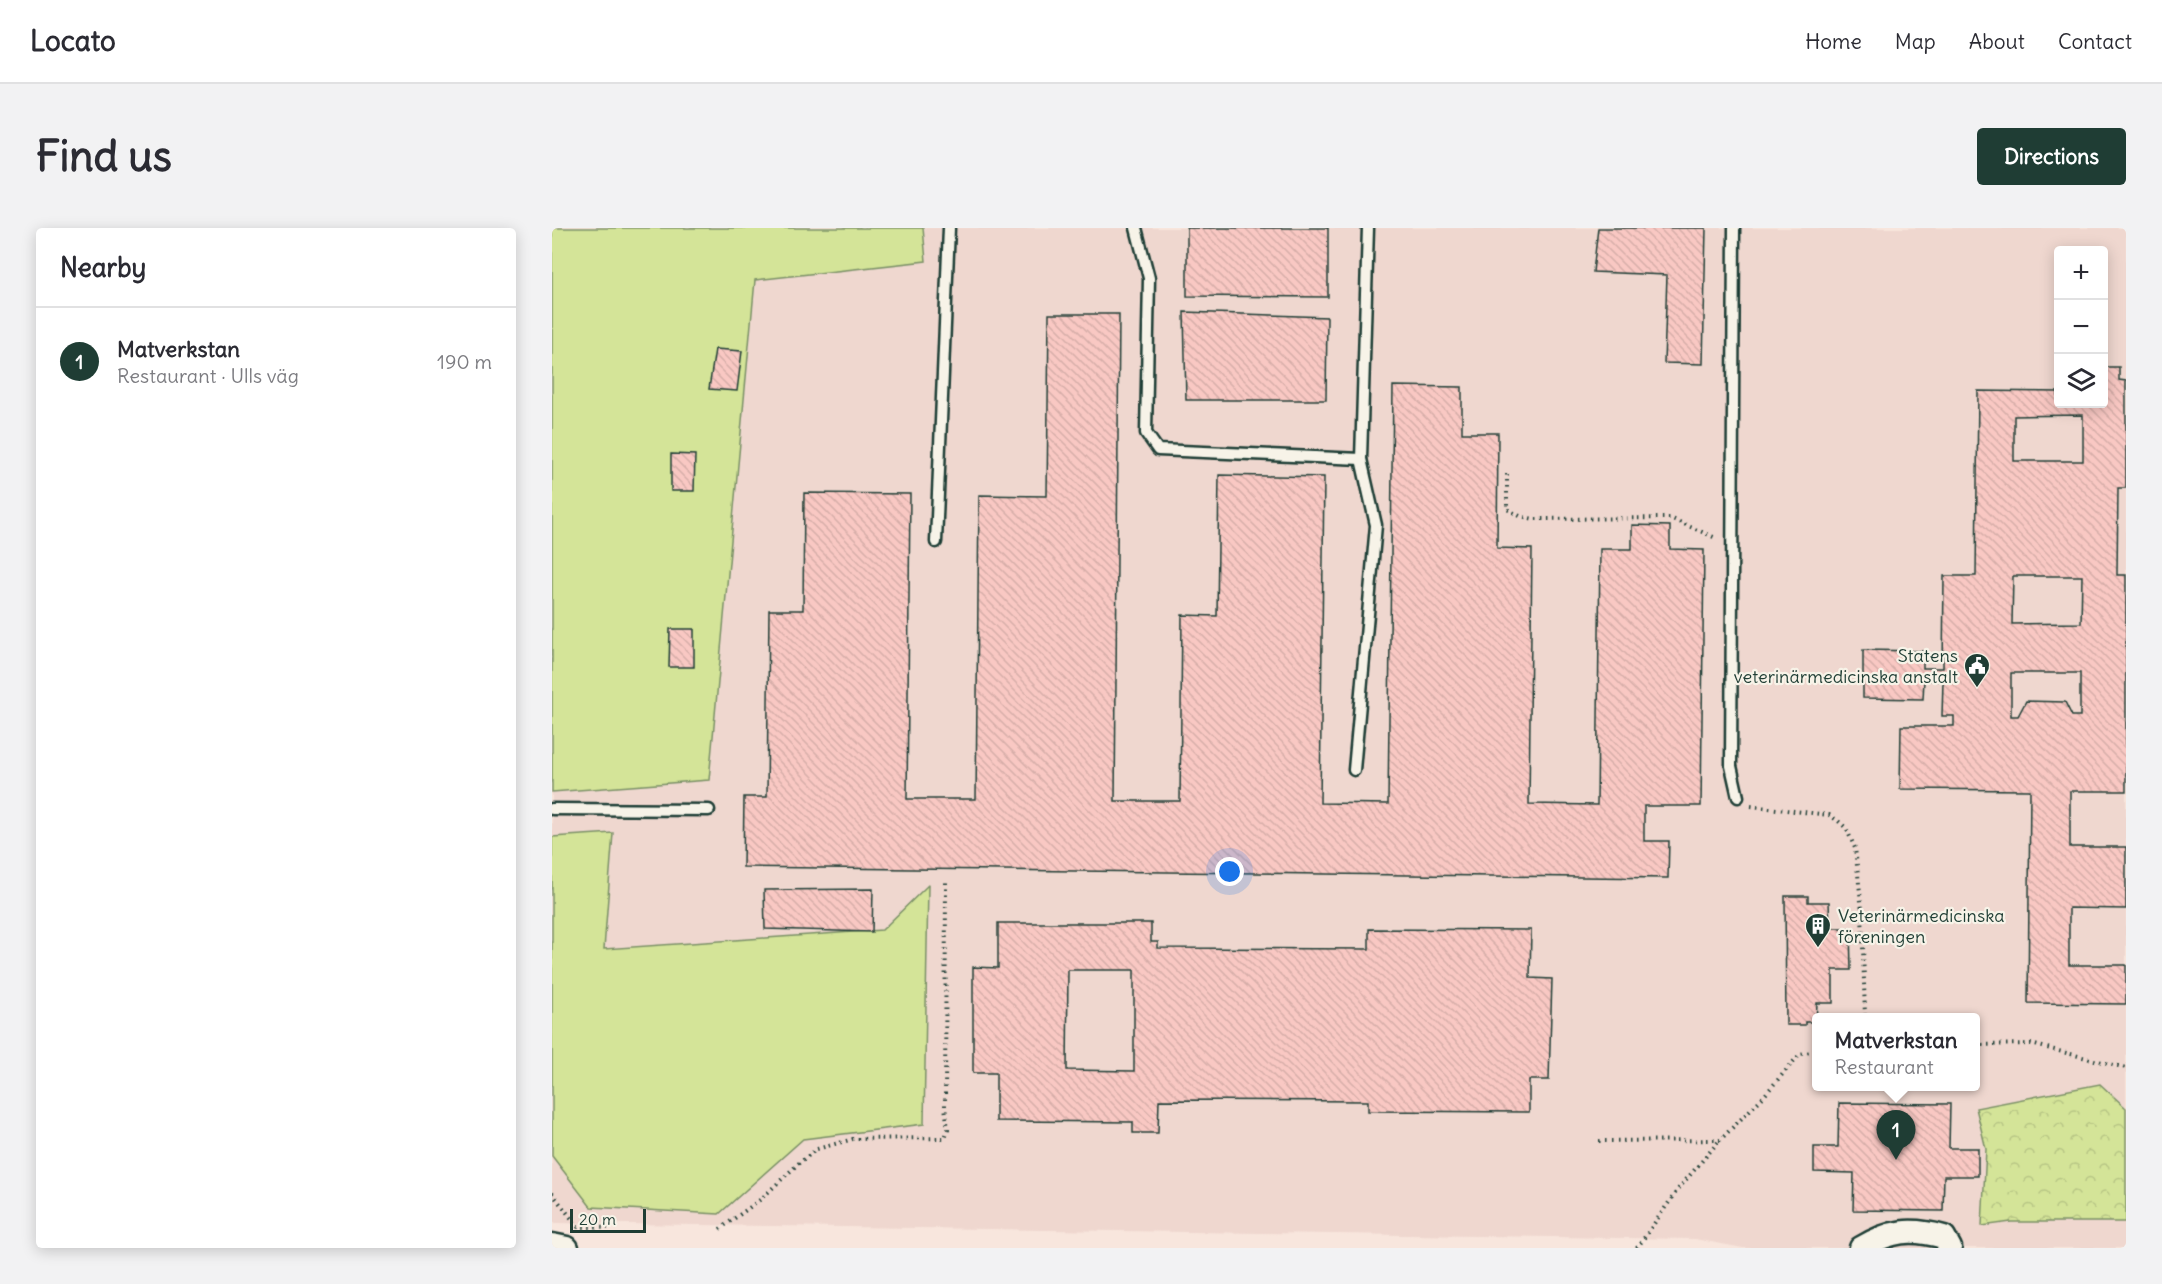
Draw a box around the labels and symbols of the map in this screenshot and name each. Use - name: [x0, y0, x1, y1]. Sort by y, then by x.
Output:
- place label: Statens veterinärmedicinska anstalt: [1734, 644, 1958, 688]
- public building icon: Statens veterinärmedicinska anstalt: [1962, 651, 1992, 689]
- your location: [1215, 857, 1244, 886]
- place label: Veterinärmedicinska föreningen: [1838, 904, 2004, 948]
- building icon: Veterinärmedicinska föreningen: [1803, 911, 1833, 949]
- pin: 1: [1876, 1110, 1916, 1160]
- scale bar: [570, 1206, 646, 1234]

